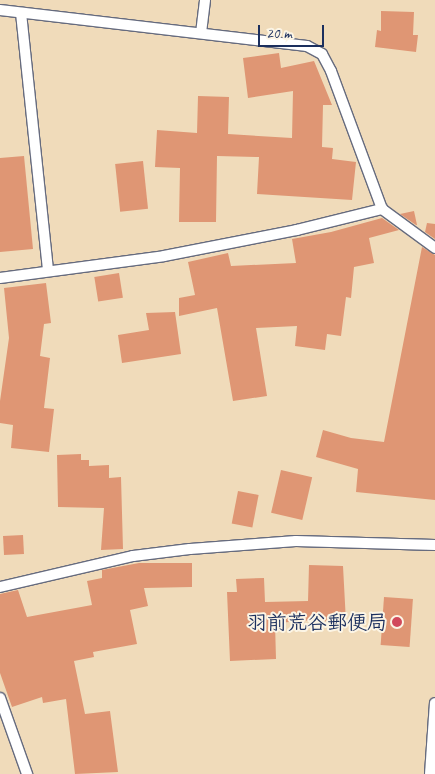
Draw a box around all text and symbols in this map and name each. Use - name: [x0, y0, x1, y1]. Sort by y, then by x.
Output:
- scale bar: [260, 15, 326, 47]
- text: 20 m: [266, 24, 292, 43]
- place label: 羽前荒谷郵便局: [247, 610, 387, 634]
- marker: 羽前荒谷郵便局: [391, 616, 403, 628]

